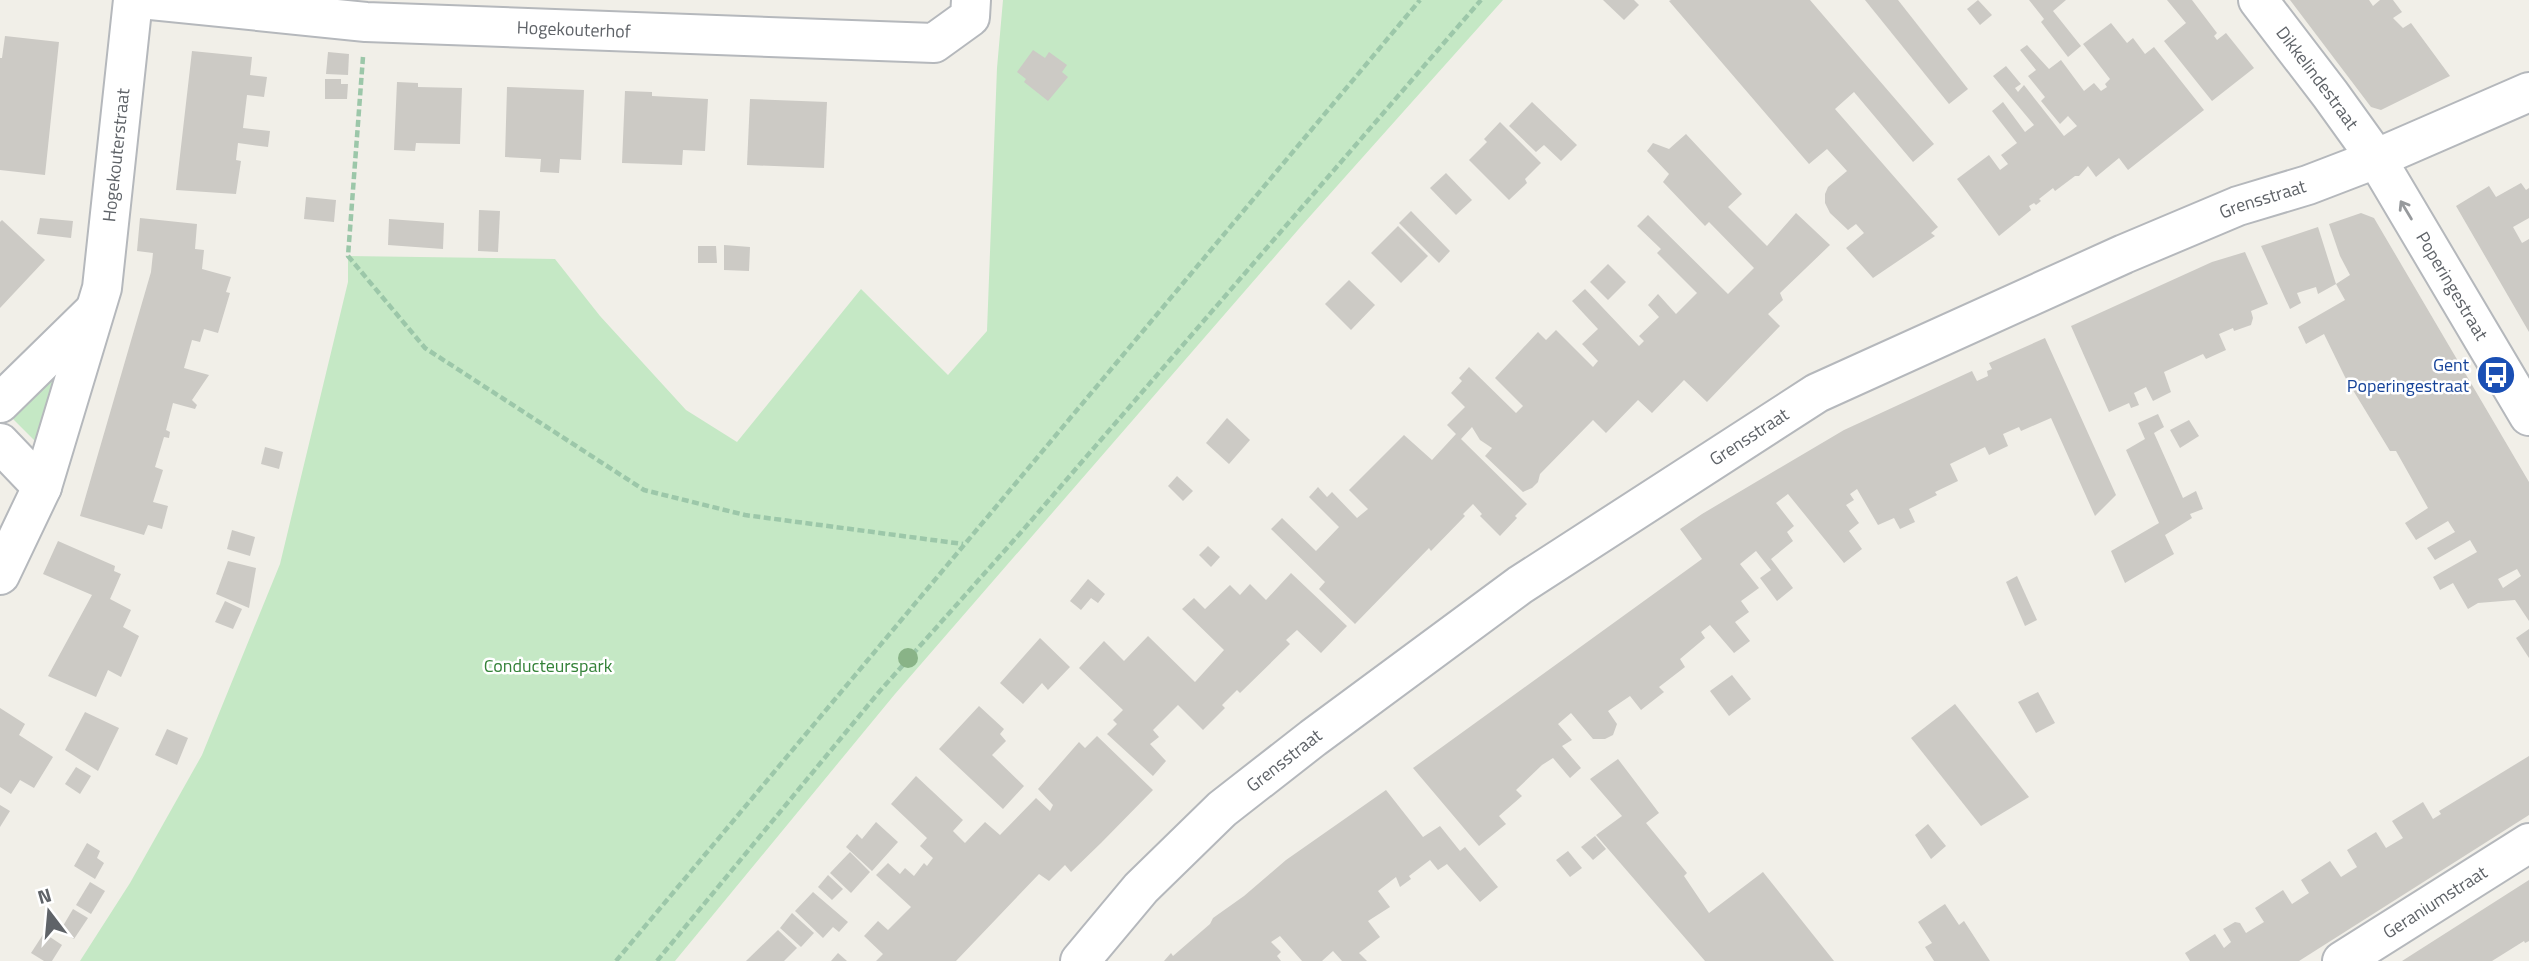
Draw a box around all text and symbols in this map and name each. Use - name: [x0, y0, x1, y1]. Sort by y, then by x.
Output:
- street label: Hogekouterhof: [516, 14, 631, 45]
- street label: Dikkelindestraat: [2270, 20, 2366, 136]
- street label: Hogekouterstraat: [95, 86, 136, 223]
- street label: Grensstraat: [2215, 172, 2310, 225]
- one-way arrow: [2399, 201, 2413, 221]
- street label: Poperingestraat: [2410, 226, 2495, 346]
- place label: Gent Poperingestraat: [2347, 351, 2470, 399]
- bus stop icon: Gent Poperingestraat: [2475, 354, 2517, 396]
- street label: Grensstraat: [1704, 400, 1794, 472]
- park label: Conducteurspark: [484, 652, 613, 679]
- street label: Grensstraat: [1240, 722, 1328, 798]
- street label: Geraniumstraat: [2377, 858, 2493, 945]
- north arrow: [14, 877, 84, 947]
- text: N: [34, 879, 55, 911]

